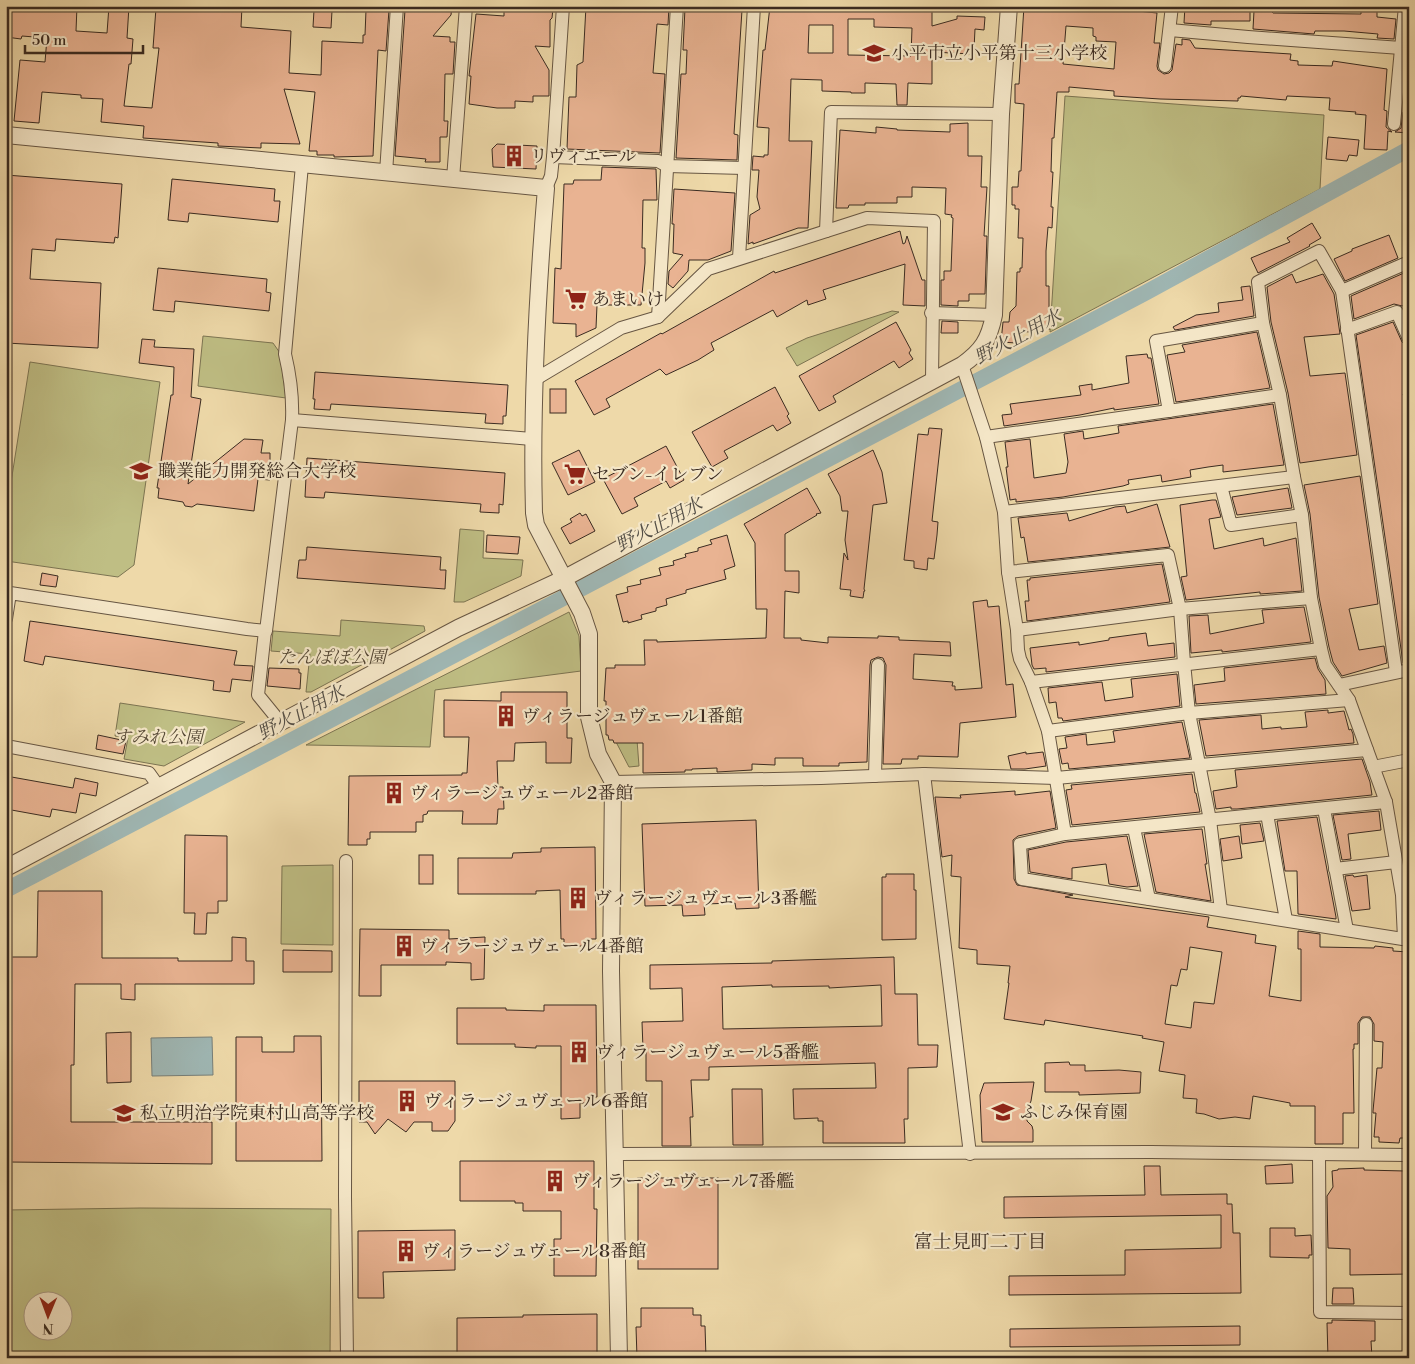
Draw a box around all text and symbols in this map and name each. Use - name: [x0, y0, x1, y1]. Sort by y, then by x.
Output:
- scale bar: [25, 22, 142, 54]
- text: 50 m: [32, 31, 66, 50]
- school or university icon: 小平市立小平第十三小学校: [861, 40, 887, 66]
- place label: 小平市立小平第十三小学校: [891, 42, 1107, 65]
- building icon: リヴィエール: [501, 143, 527, 169]
- place label: リヴィエール: [530, 145, 637, 168]
- supermarket icon: あまいけ: [563, 286, 589, 312]
- place label: あまいけ: [592, 288, 664, 311]
- water label: 野火止用水: [970, 303, 1067, 370]
- school or university icon: 職業能力開発総合大学校: [128, 458, 154, 484]
- place label: 職業能力開発総合大学校: [158, 460, 356, 483]
- supermarket icon: セブン-イレブン: [562, 461, 588, 487]
- place label: セブン-イレブン: [592, 463, 724, 486]
- water label: 野火止用水: [611, 491, 708, 558]
- park label: たんぽぽ公園: [278, 646, 389, 669]
- water label: 野火止用水: [253, 679, 350, 746]
- building icon: ヴィラージュヴェール1番館: [493, 703, 519, 729]
- place label: ヴィラージュヴェール1番館: [522, 705, 743, 728]
- park label: すみれ公園: [113, 726, 206, 749]
- building icon: ヴィラージュヴェール2番館: [381, 780, 407, 806]
- place label: ヴィラージュヴェール2番館: [410, 782, 633, 805]
- building icon: ヴィラージュヴェール3番艦: [565, 885, 591, 911]
- place label: ヴィラージュヴェール3番艦: [594, 887, 817, 910]
- building icon: ヴィラージュヴェール4番館: [391, 933, 417, 959]
- place label: ヴィラージュヴェール4番館: [420, 935, 644, 958]
- building icon: ヴィラージュヴェール5番艦: [566, 1039, 592, 1065]
- place label: ヴィラージュヴェール5番艦: [596, 1041, 819, 1064]
- building icon: ヴィラージュヴェール6番館: [394, 1088, 420, 1114]
- place label: ヴィラージュヴェール6番館: [424, 1090, 648, 1113]
- school or university icon: ふじみ保育園: [990, 1099, 1016, 1125]
- school or university icon: 私立明治学院東村山高等学校: [111, 1100, 137, 1126]
- place label: ふじみ保育園: [1020, 1101, 1128, 1124]
- place label: 私立明治学院東村山高等学校: [140, 1102, 374, 1125]
- building icon: ヴィラージュヴェール7番艦: [542, 1168, 568, 1194]
- place label: ヴィラージュヴェール7番艦: [572, 1170, 794, 1193]
- district label: 富士見町二丁目: [913, 1230, 1047, 1254]
- building icon: ヴィラージュヴェール8番館: [393, 1238, 419, 1264]
- place label: ヴィラージュヴェール8番館: [422, 1240, 646, 1263]
- north arrow: [22, 1292, 72, 1342]
- text: N: [42, 1319, 53, 1337]

